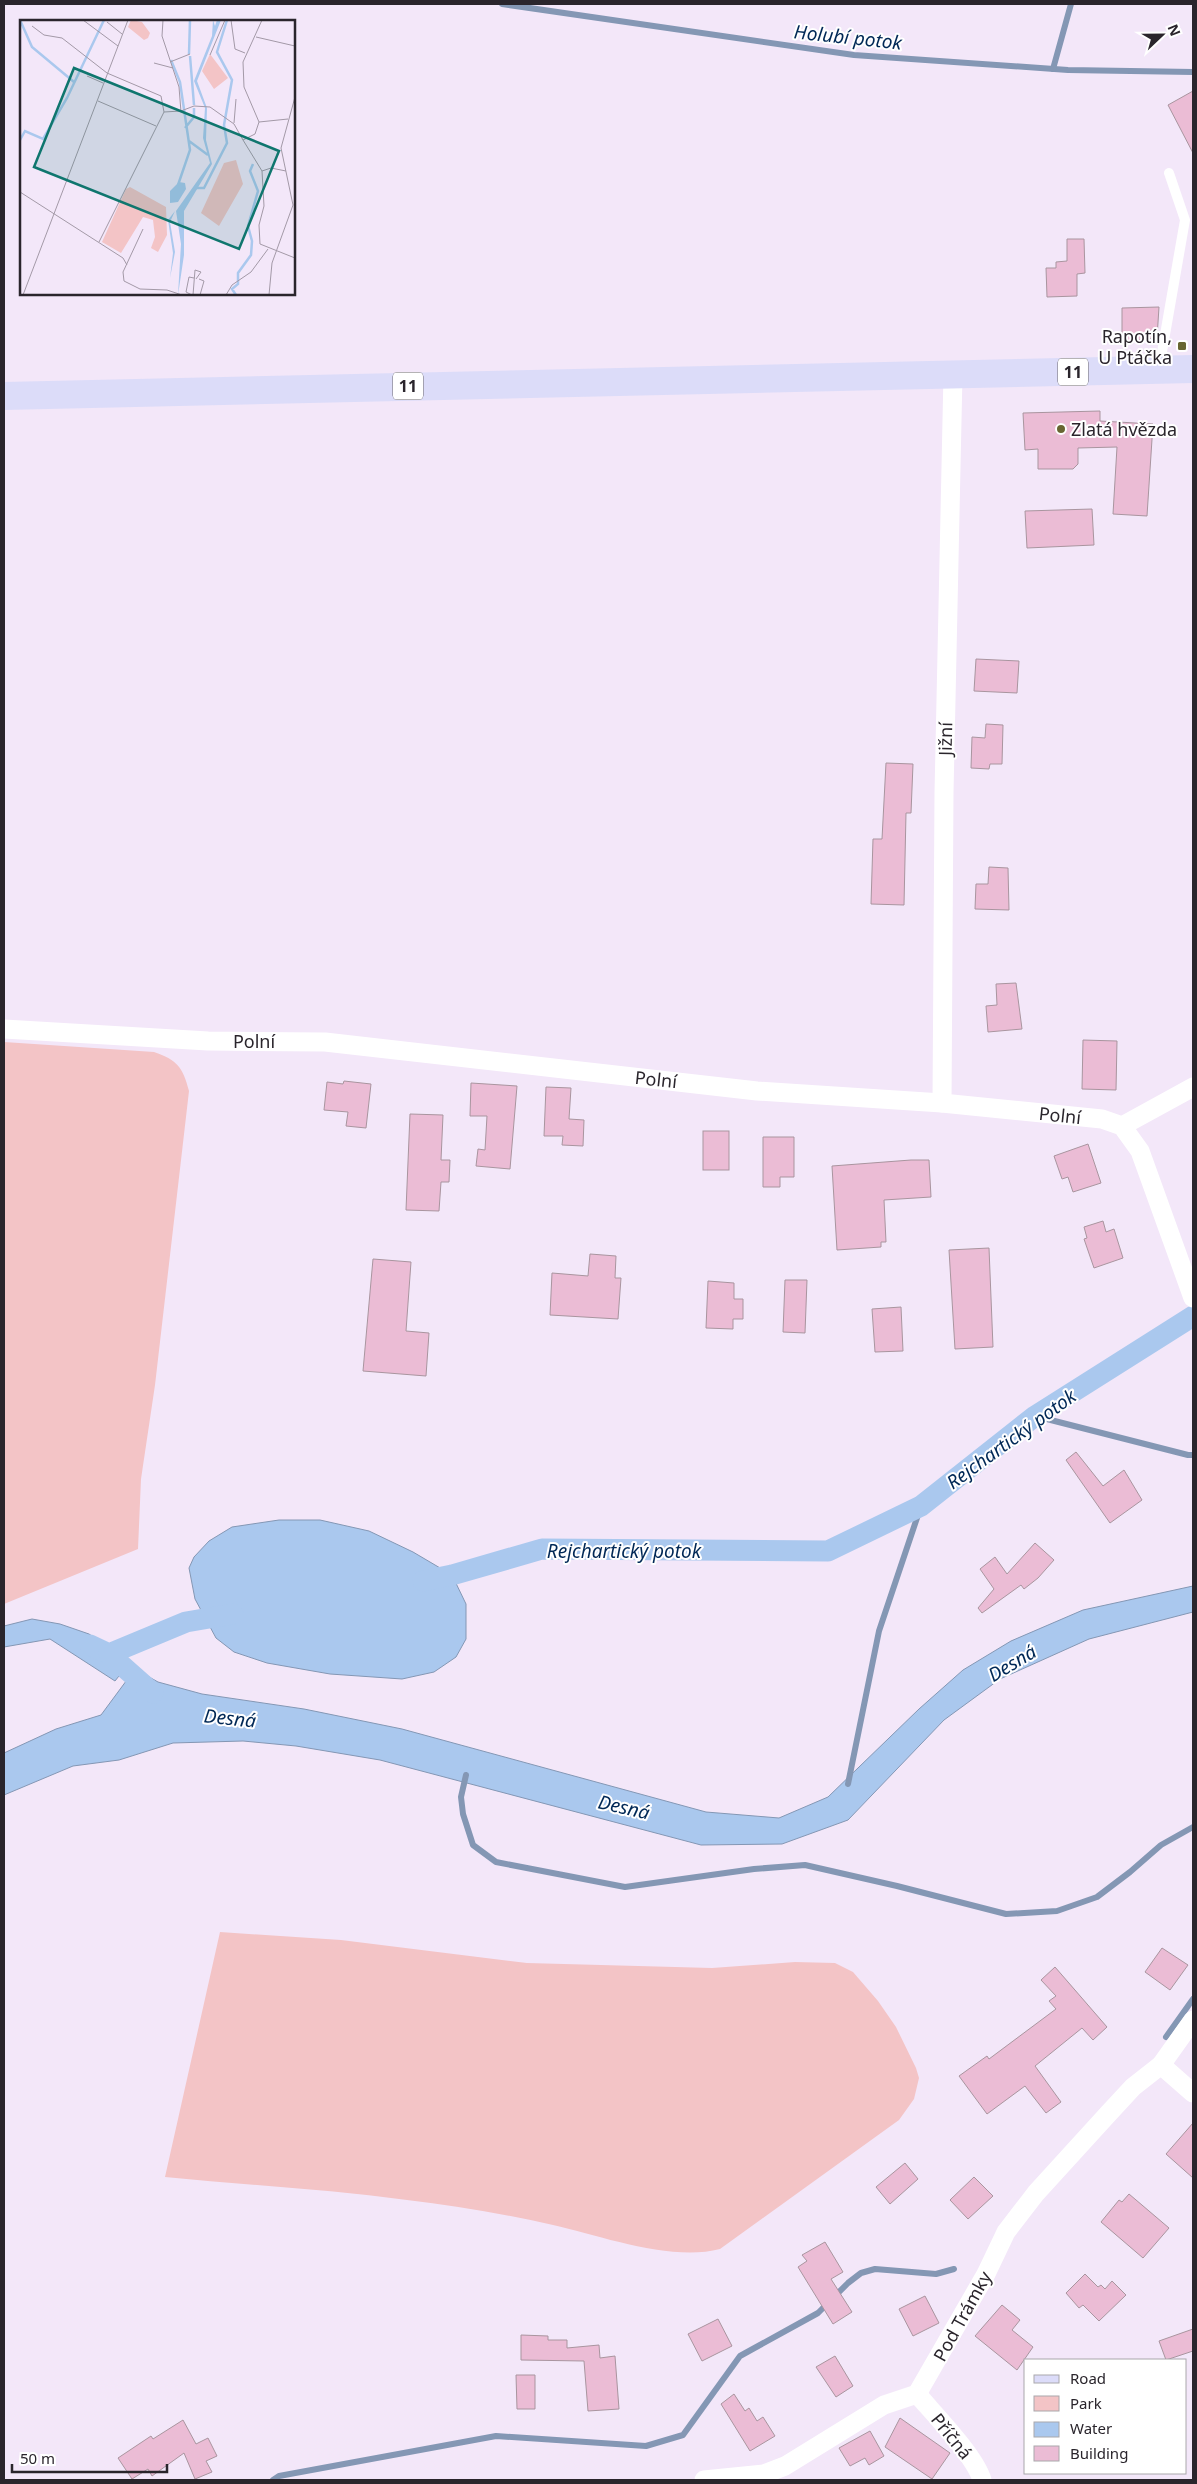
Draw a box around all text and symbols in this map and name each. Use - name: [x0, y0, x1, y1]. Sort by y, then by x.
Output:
- north arrow: [1137, 10, 1187, 60]
- water label: Holubí potok: [793, 18, 904, 56]
- inset map: [20, 20, 295, 295]
- text: N: [1164, 21, 1185, 39]
- place label: Rapotín, U Ptáčka: [1098, 324, 1172, 369]
- marker: Rapotín, U Ptáčka: [1176, 340, 1188, 352]
- road number: 11: [1058, 358, 1088, 386]
- road number: 11: [393, 372, 423, 400]
- place label: Zlatá hvězda: [1071, 417, 1177, 441]
- marker: Zlatá hvězda: [1055, 423, 1067, 435]
- street label: Jižní: [933, 722, 957, 758]
- street label: Polní: [233, 1029, 275, 1053]
- street label: Polní: [634, 1065, 679, 1093]
- street label: Polní: [1038, 1101, 1083, 1129]
- water label: Rejchartický potok: [941, 1383, 1082, 1495]
- water label: Rejchartický potok: [547, 1538, 702, 1564]
- water label: Desná: [983, 1638, 1041, 1688]
- water label: Desná: [203, 1702, 257, 1734]
- water label: Desná: [596, 1788, 653, 1826]
- street label: Pod Trámky: [927, 2266, 997, 2365]
- legend: [1024, 2359, 1187, 2474]
- text: Road: [1070, 2368, 1106, 2388]
- text: Park: [1070, 2393, 1102, 2413]
- street label: Příčná: [926, 2408, 978, 2464]
- text: Water: [1070, 2418, 1112, 2438]
- scale bar: [12, 2442, 168, 2474]
- text: Building: [1070, 2443, 1128, 2463]
- text: 50 m: [20, 2448, 55, 2468]

